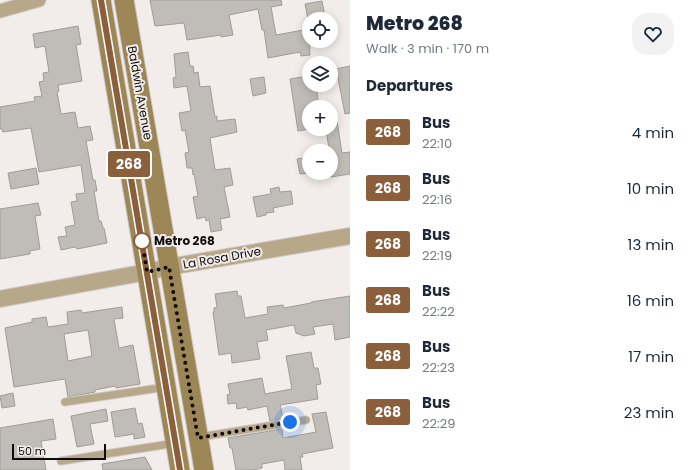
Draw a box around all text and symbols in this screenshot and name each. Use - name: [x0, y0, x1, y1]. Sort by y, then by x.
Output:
- text: Metro 268: [366, 10, 463, 37]
- map controls: [302, 12, 338, 180]
- button: locate: [302, 12, 338, 48]
- button: heart: [632, 13, 674, 55]
- text: Walk · 3 min · 170 m: [366, 39, 489, 58]
- street label: Baldwin Avenue: [124, 45, 157, 141]
- button: layers: [302, 56, 338, 92]
- text: Departures: [366, 75, 453, 96]
- button: +: [302, 100, 338, 136]
- text: Bus: [422, 112, 450, 133]
- text: 268: [375, 122, 401, 142]
- text: 4 min: [632, 122, 674, 143]
- text: 22:10: [422, 134, 452, 153]
- button: −: [302, 144, 338, 180]
- line badge: 268: [106, 151, 152, 177]
- text: 268: [116, 154, 142, 174]
- text: Bus: [422, 168, 450, 189]
- text: 268: [375, 178, 401, 198]
- text: 10 min: [627, 178, 674, 199]
- text: 22:16: [422, 190, 452, 209]
- text: Bus: [422, 224, 450, 245]
- marker: Metro 268: [133, 232, 151, 250]
- place label: Metro 268: [154, 232, 215, 249]
- text: 268: [375, 234, 401, 254]
- text: 13 min: [628, 234, 674, 255]
- street label: La Rosa Drive: [181, 242, 262, 273]
- text: 22:19: [422, 246, 452, 265]
- text: Bus: [422, 280, 450, 301]
- text: 268: [375, 290, 401, 310]
- text: 16 min: [627, 290, 674, 311]
- text: 22:22: [422, 302, 455, 321]
- text: Bus: [422, 336, 450, 357]
- text: 268: [375, 346, 401, 366]
- text: 17 min: [628, 346, 674, 367]
- text: 22:23: [422, 358, 455, 377]
- text: Bus: [422, 392, 450, 413]
- text: 268: [375, 402, 401, 422]
- text: 23 min: [624, 402, 674, 423]
- your location: [280, 412, 300, 432]
- text: 22:29: [422, 414, 455, 433]
- scale bar: [12, 442, 106, 461]
- text: 50 m: [18, 443, 46, 459]

